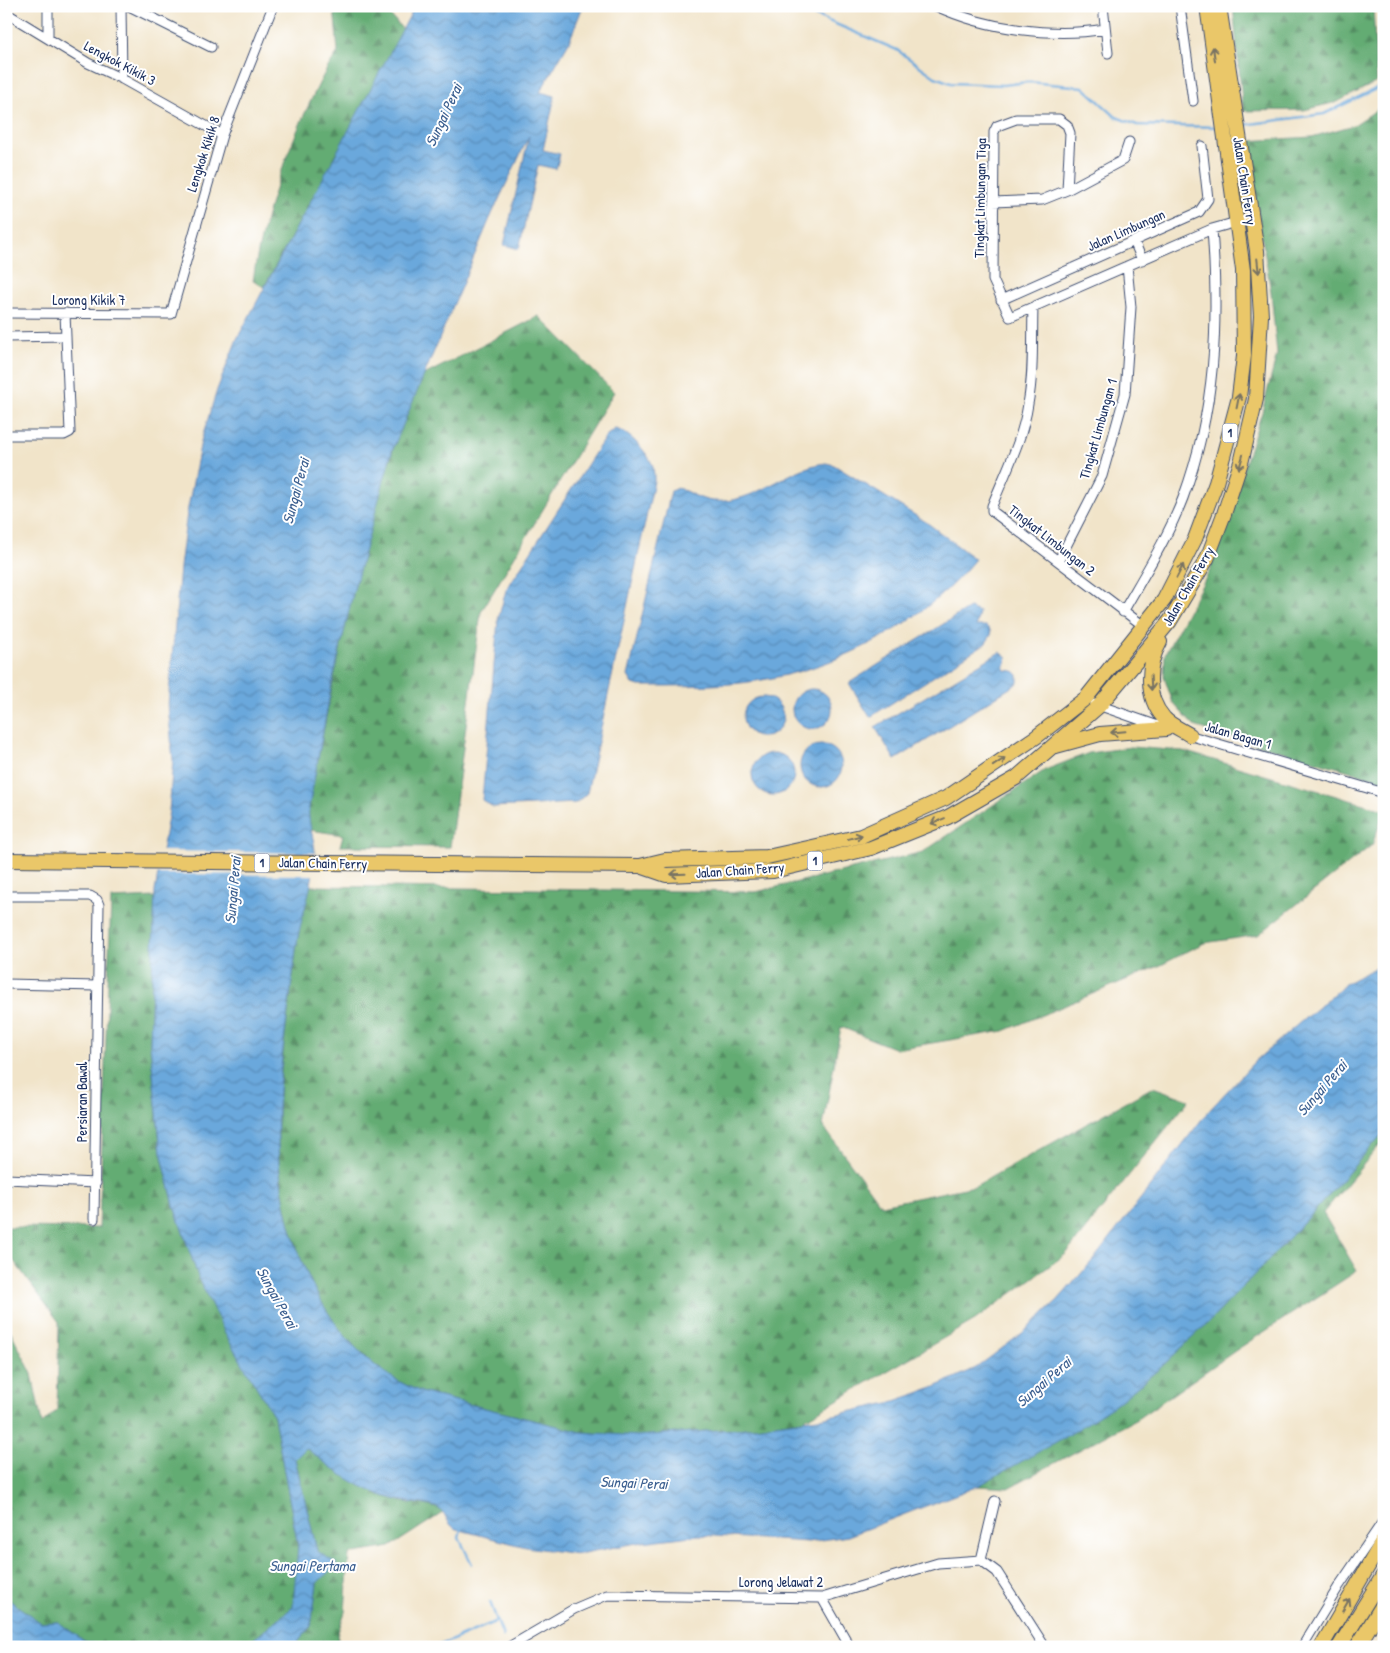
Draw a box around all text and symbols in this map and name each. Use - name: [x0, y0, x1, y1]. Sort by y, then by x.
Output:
- street label: Lengkok Kikik 3: [81, 36, 159, 90]
- one-way arrow: [1209, 47, 1219, 63]
- water label: Sungai Perai: [420, 78, 468, 150]
- street label: Lengkok Kikik 8: [181, 114, 225, 194]
- street label: Jalan Chain Ferry: [1228, 136, 1262, 226]
- street label: Tingkat Limbungan Tiga: [969, 137, 991, 258]
- street label: Jalan Limbungan: [1084, 204, 1168, 256]
- one-way arrow: [1254, 258, 1263, 274]
- street label: Lorong Kikik 7: [52, 290, 126, 310]
- street label: Tingkat Limbungan 1: [1074, 376, 1122, 482]
- one-way arrow: [1233, 393, 1243, 409]
- road number: 1: [1222, 423, 1238, 442]
- one-way arrow: [1235, 453, 1245, 469]
- water label: Sungai Perai: [277, 454, 315, 526]
- street label: Tingkat Limbungan 2: [1004, 500, 1100, 580]
- street label: Jalan Chain Ferry: [1157, 543, 1219, 629]
- one-way arrow: [1176, 564, 1185, 579]
- one-way arrow: [1146, 675, 1155, 691]
- street label: Jalan Bagan 1: [1202, 716, 1274, 754]
- one-way arrow: [1110, 727, 1126, 736]
- one-way arrow: [992, 757, 1006, 767]
- one-way arrow: [931, 817, 946, 826]
- one-way arrow: [847, 832, 863, 841]
- road number: 1: [808, 851, 822, 870]
- street label: Jalan Chain Ferry: [278, 852, 368, 874]
- water label: Sungai Perai: [219, 854, 246, 924]
- road number: 1: [254, 854, 270, 872]
- street label: Jalan Chain Ferry: [695, 857, 785, 883]
- one-way arrow: [671, 870, 687, 879]
- water label: Sungai Perai: [1292, 1054, 1353, 1120]
- street label: Persiaran Bawal: [72, 1062, 91, 1142]
- water label: Sungai Perai: [252, 1263, 304, 1334]
- water label: Sungai Perai: [1011, 1351, 1077, 1412]
- water label: Sungai Perai: [600, 1471, 670, 1494]
- water label: Sungai Pertama: [269, 1555, 357, 1576]
- street label: Lorong Jelawat 2: [739, 1572, 824, 1592]
- one-way arrow: [1341, 1598, 1351, 1612]

